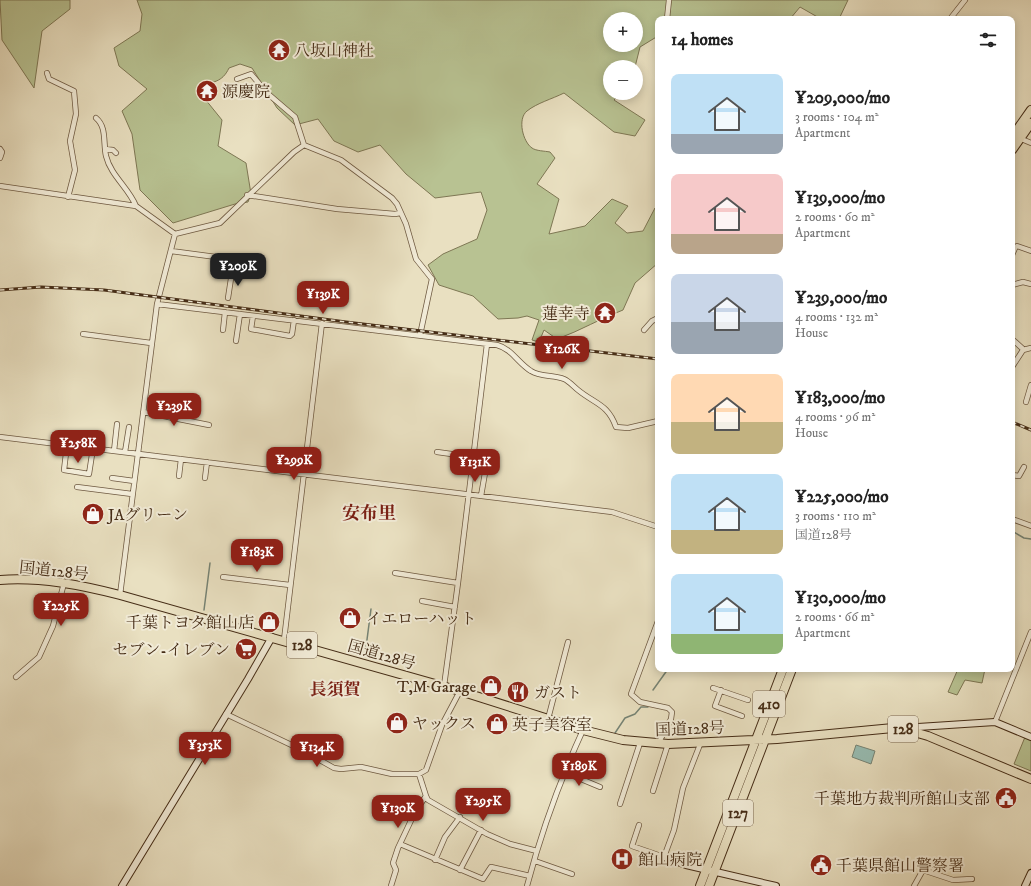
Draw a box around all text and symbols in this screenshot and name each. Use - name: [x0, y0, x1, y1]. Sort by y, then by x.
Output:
- map controls: [603, 12, 643, 100]
- button: +: [603, 12, 643, 52]
- text: 14 homes: [671, 29, 733, 51]
- icon: filters: [977, 29, 999, 51]
- temple icon: 八坂山神社: [266, 37, 292, 63]
- place label: 八坂山神社: [294, 41, 374, 61]
- button: −: [603, 60, 643, 100]
- temple icon: 源慶院: [194, 78, 220, 104]
- place label: 源慶院: [222, 82, 270, 102]
- text: ¥209,000/mo: [795, 87, 890, 109]
- icon: home: [703, 90, 751, 138]
- text: 3 rooms · 104 m²: [795, 109, 878, 125]
- text: Apartment: [795, 125, 850, 141]
- text: ¥139,000/mo: [795, 187, 885, 209]
- icon: home: [703, 190, 751, 238]
- text: 2 rooms · 60 m²: [795, 209, 875, 225]
- text: Apartment: [795, 225, 850, 241]
- pin: ¥209K: [210, 253, 266, 287]
- text: ¥209K: [219, 258, 257, 274]
- pin: ¥139K: [295, 281, 351, 315]
- text: ¥139K: [306, 286, 340, 302]
- text: ¥239,000/mo: [795, 287, 887, 309]
- icon: home: [703, 290, 751, 338]
- temple icon: 蓮幸寺: [592, 300, 618, 326]
- place label: 蓮幸寺: [542, 304, 590, 324]
- text: 4 rooms · 132 m²: [795, 309, 878, 325]
- text: House: [795, 325, 828, 341]
- pin: ¥126K: [534, 336, 590, 370]
- text: ¥126K: [544, 341, 580, 357]
- text: ¥183,000/mo: [795, 387, 885, 409]
- icon: home: [703, 390, 751, 438]
- pin: ¥239K: [146, 393, 202, 427]
- text: ¥239K: [156, 398, 192, 414]
- text: 4 rooms · 96 m²: [795, 409, 875, 425]
- text: House: [795, 425, 828, 441]
- pin: ¥258K: [50, 430, 106, 464]
- text: ¥258K: [59, 435, 97, 451]
- pin: ¥299K: [266, 447, 322, 481]
- pin: ¥131K: [447, 449, 503, 483]
- text: ¥299K: [275, 452, 313, 468]
- text: ¥131K: [459, 454, 491, 470]
- text: ¥225,000/mo: [795, 486, 889, 508]
- icon: home: [703, 490, 751, 538]
- shop icon: JAグリーン: [80, 501, 106, 527]
- district label: 安布里: [342, 503, 396, 525]
- place label: JAグリーン: [106, 505, 188, 525]
- text: 3 rooms · 110 m²: [795, 508, 876, 524]
- text: 国道128号: [795, 527, 852, 543]
- pin: ¥183K: [229, 539, 285, 573]
- text: ¥183K: [240, 544, 274, 560]
- street label: 国道128号: [18, 557, 90, 585]
- text: ¥130,000/mo: [795, 587, 886, 609]
- icon: home: [703, 590, 751, 638]
- pin: ¥225K: [33, 593, 89, 627]
- text: ¥225K: [42, 598, 80, 614]
- shop icon: イエローハット: [337, 605, 363, 631]
- shop icon: 千葉トヨタ館山店: [256, 609, 282, 635]
- place label: イエローハット: [366, 609, 477, 629]
- text: 2 rooms · 66 m²: [795, 609, 874, 625]
- place label: 千葉トヨタ館山店: [126, 613, 254, 633]
- text: Apartment: [795, 625, 850, 641]
- road number: 128: [287, 632, 317, 658]
- supermarket icon: セブン-イレブン: [233, 636, 259, 662]
- street label: 国道128号: [345, 636, 418, 674]
- place label: セブン-イレブン: [113, 640, 230, 660]
- shop icon: T,M Garage: [478, 673, 504, 699]
- place label: T,M Garage: [397, 677, 476, 697]
- district label: 長須賀: [310, 679, 361, 701]
- restaurant icon: ガスト: [505, 679, 531, 705]
- place label: ガスト: [534, 683, 582, 703]
- road number: 410: [753, 691, 785, 717]
- shop icon: ヤックス: [384, 710, 410, 736]
- shop icon: 英子美容室: [484, 711, 510, 737]
- place label: ヤックス: [412, 714, 476, 734]
- place label: 英子美容室: [512, 715, 592, 735]
- road number: 128: [888, 716, 918, 742]
- street label: 国道128号: [655, 718, 725, 740]
- pin: ¥353K: [177, 732, 233, 766]
- pin: ¥134K: [289, 734, 345, 768]
- text: ¥353K: [188, 737, 222, 753]
- text: ¥134K: [300, 739, 334, 755]
- pin: ¥189K: [551, 753, 607, 787]
- text: ¥189K: [561, 758, 597, 774]
- public building icon: 千葉地方裁判所館山支部: [993, 785, 1019, 811]
- pin: ¥295K: [455, 788, 511, 822]
- place label: 千葉地方裁判所館山支部: [814, 789, 990, 809]
- text: ¥295K: [464, 793, 502, 809]
- pin: ¥130K: [370, 795, 426, 829]
- text: ¥130K: [381, 800, 415, 816]
- road number: 127: [723, 800, 753, 826]
- hospital icon: 館山病院: [609, 846, 635, 872]
- place label: 館山病院: [638, 850, 702, 870]
- public building icon: 千葉県館山警察署: [808, 852, 834, 878]
- place label: 千葉県館山警察署: [836, 856, 964, 876]

